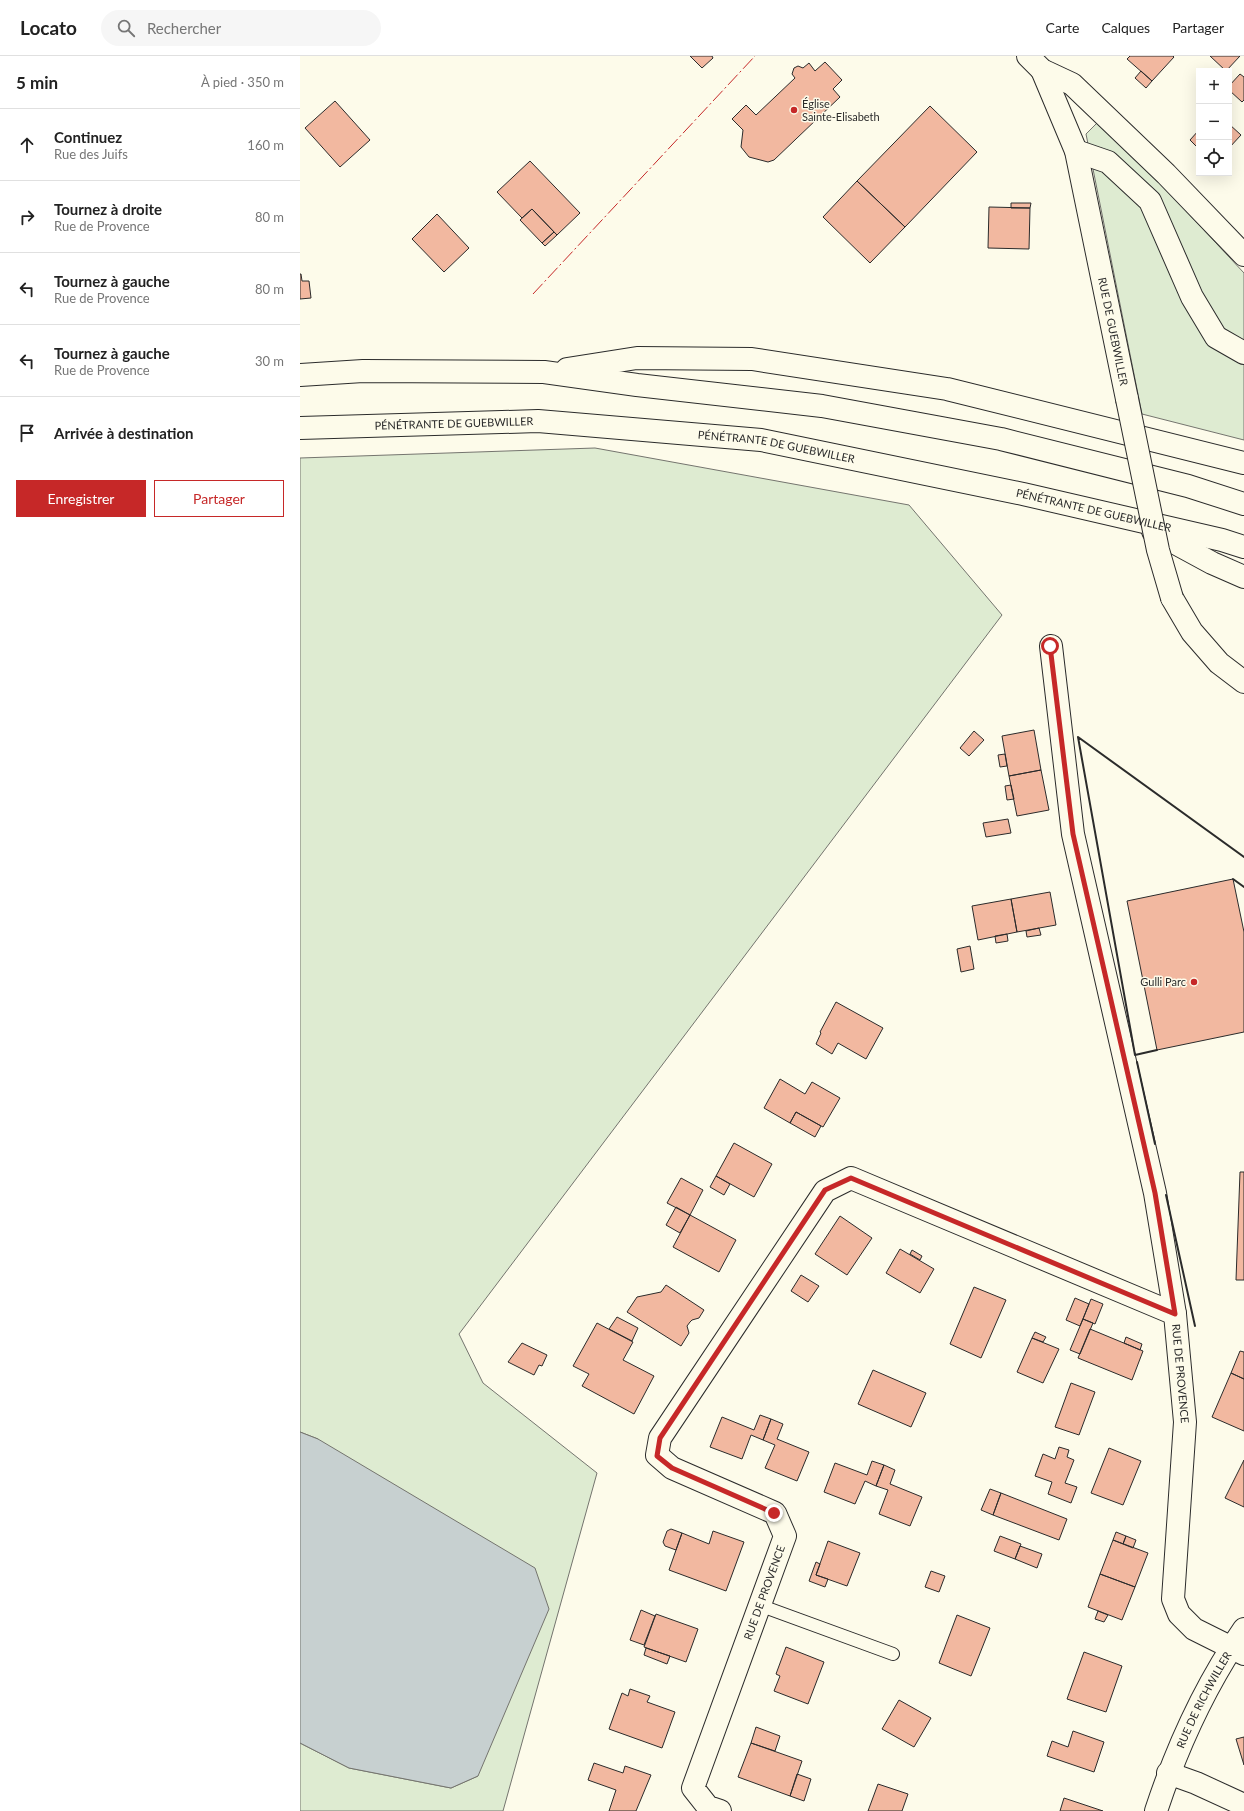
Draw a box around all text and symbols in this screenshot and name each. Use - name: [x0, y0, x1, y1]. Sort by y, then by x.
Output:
- search box: [101, 10, 381, 46]
- text: Locato: [20, 16, 77, 39]
- icon: search: [115, 17, 137, 39]
- text: Rechercher: [147, 19, 221, 37]
- text: Carte: [1046, 19, 1079, 36]
- text: Calques: [1101, 19, 1150, 36]
- text: Partager: [1172, 19, 1224, 36]
- map controls: [1196, 68, 1232, 176]
- button: +: [1196, 68, 1232, 104]
- text: 5 min: [16, 72, 58, 93]
- text: À pied · 350 m: [201, 74, 284, 90]
- place label: Église Sainte-Elisabeth: [802, 97, 880, 123]
- button: −: [1196, 104, 1232, 140]
- marker: Église Sainte-Elisabeth: [789, 105, 799, 115]
- text: Continuez: [54, 128, 122, 146]
- icon: ahead: [16, 134, 38, 156]
- text: 160 m: [247, 137, 284, 153]
- button: locate: [1196, 140, 1232, 176]
- text: Rue des Juifs: [54, 146, 128, 162]
- text: Tournez à droite: [54, 200, 162, 218]
- icon: right: [16, 206, 38, 228]
- text: 80 m: [255, 209, 284, 225]
- text: Rue de Provence: [54, 218, 150, 234]
- text: Tournez à gauche: [54, 272, 170, 290]
- street label: RUE DE GUEBWILLER: [1096, 276, 1131, 387]
- icon: left: [16, 278, 38, 300]
- text: 80 m: [255, 281, 284, 297]
- text: Rue de Provence: [54, 290, 150, 306]
- text: Tournez à gauche: [54, 344, 170, 362]
- icon: left: [16, 350, 38, 372]
- text: 30 m: [255, 353, 284, 369]
- text: Rue de Provence: [54, 362, 150, 378]
- street label: PÉNÉTRANTE DE GUEBWILLER: [374, 414, 534, 432]
- icon: arrive: [16, 422, 38, 444]
- text: Arrivée à destination: [54, 424, 193, 442]
- street label: PÉNÉTRANTE DE GUEBWILLER: [697, 428, 856, 465]
- button: Enregistrer: [16, 480, 146, 517]
- button: Partager: [154, 480, 284, 517]
- street label: PÉNÉTRANTE DE GUEBWILLER: [1015, 486, 1173, 534]
- route start: [1041, 637, 1059, 655]
- place label: Gulli Parc: [1140, 975, 1186, 988]
- marker: Gulli Parc: [1189, 977, 1199, 987]
- street label: RUE DE PROVENCE: [1170, 1323, 1192, 1424]
- route end: [765, 1504, 783, 1522]
- street label: RUE DE PROVENCE: [741, 1543, 787, 1641]
- street label: RUE DE RICHWILLER: [1173, 1649, 1234, 1750]

